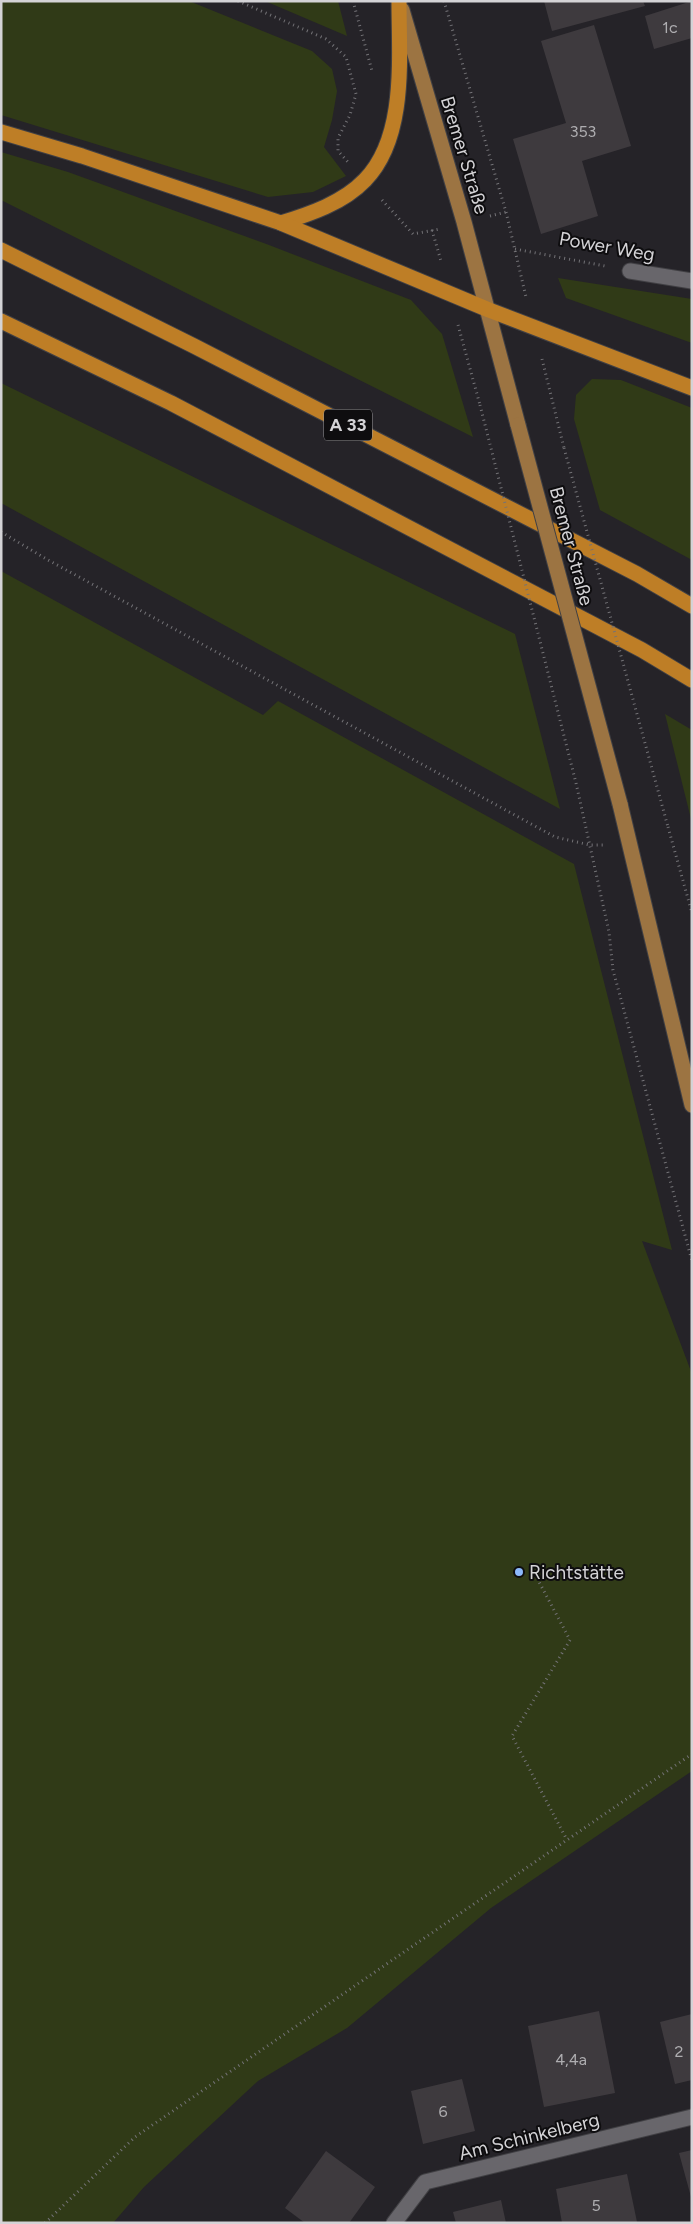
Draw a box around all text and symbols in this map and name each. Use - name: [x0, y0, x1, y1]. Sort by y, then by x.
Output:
- house number: 1c: [662, 18, 678, 37]
- street label: Bremer Straße: [436, 93, 493, 217]
- house number: 353: [570, 122, 596, 141]
- street label: Power Weg: [557, 227, 657, 266]
- road number: A 33: [324, 410, 372, 440]
- street label: Bremer Straße: [545, 484, 598, 608]
- place label: Richtstätte: [529, 1561, 624, 1584]
- marker: Richtstätte: [513, 1566, 525, 1578]
- house number: 2: [675, 2042, 683, 2061]
- house number: 4,4a: [555, 2050, 587, 2069]
- house number: 6: [438, 2102, 448, 2121]
- street label: Am Schinkelberg: [457, 2108, 602, 2165]
- house number: 5: [591, 2196, 601, 2215]

